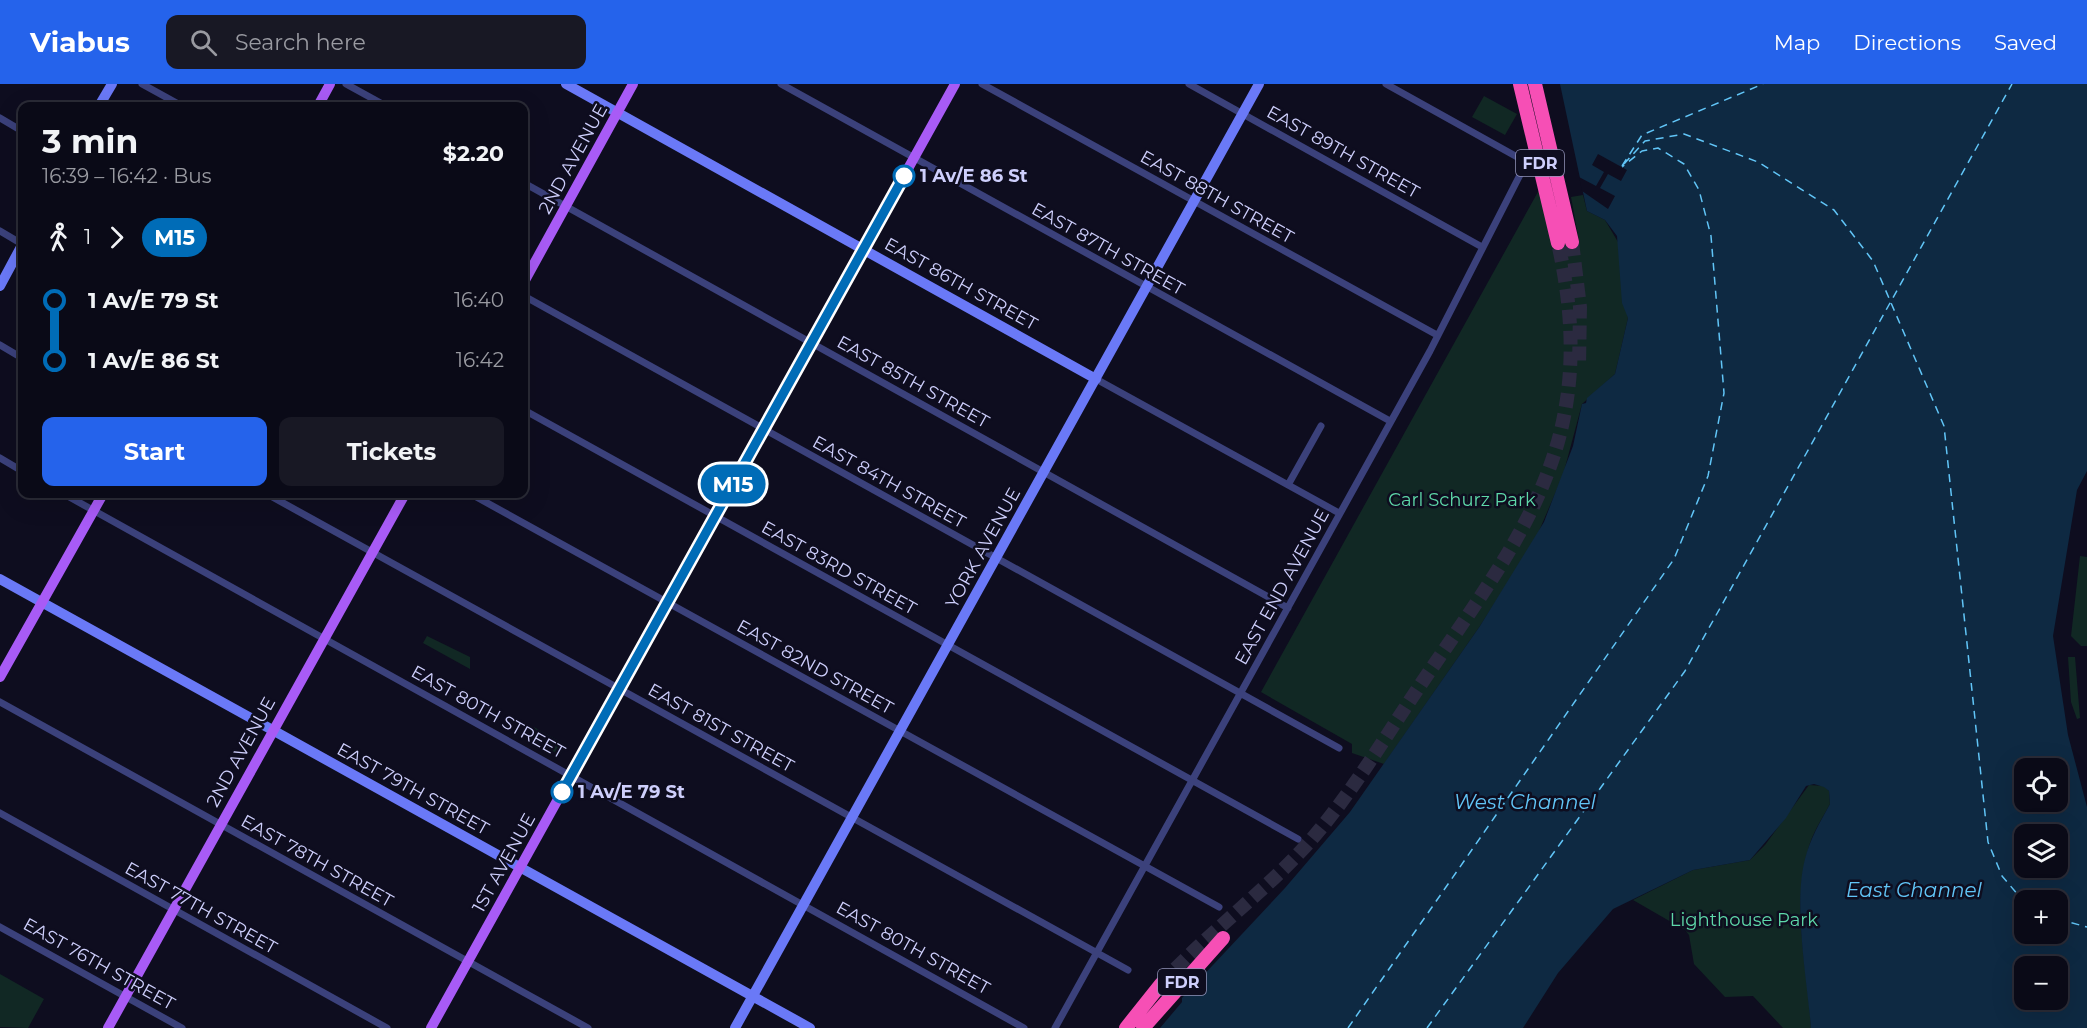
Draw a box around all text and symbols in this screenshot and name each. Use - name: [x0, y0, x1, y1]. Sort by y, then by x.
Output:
- search box: [166, 15, 586, 69]
- text: Viabus: [30, 25, 130, 59]
- icon: search: [187, 26, 220, 59]
- text: Search here: [235, 29, 366, 56]
- text: Map: [1774, 30, 1820, 55]
- text: Directions: [1853, 30, 1961, 55]
- text: Saved: [1994, 30, 2057, 55]
- street label: 2ND AVENUE: [534, 100, 612, 218]
- street label: EAST 89TH STREET: [1263, 101, 1424, 203]
- text: 3 min: [42, 121, 138, 161]
- text: $2.20: [443, 140, 504, 167]
- street label: EAST 88TH STREET: [1136, 146, 1298, 249]
- road number: FDR: [1516, 150, 1564, 176]
- text: 16:39 – 16:42 · Bus: [42, 164, 212, 188]
- marker: 1 Av/E 86 St: [893, 165, 915, 187]
- place label: 1 Av/E 86 St: [920, 165, 1028, 187]
- street label: EAST 87TH STREET: [1028, 198, 1189, 300]
- icon: walk: [42, 221, 75, 254]
- icon: forward: [100, 221, 133, 254]
- text: 1: [84, 225, 91, 249]
- text: M15: [154, 225, 195, 250]
- street label: EAST 86TH STREET: [881, 233, 1042, 336]
- text: 1 Av/E 79 St: [88, 287, 219, 314]
- text: 16:40: [454, 288, 504, 312]
- street label: EAST 85TH STREET: [833, 331, 994, 433]
- text: 1 Av/E 86 St: [88, 347, 219, 374]
- text: 16:42: [456, 348, 504, 372]
- button: Start: [42, 417, 267, 486]
- button: Tickets: [279, 417, 504, 486]
- street label: EAST 84TH STREET: [809, 431, 970, 534]
- line badge: M15: [698, 464, 768, 504]
- text: M15: [713, 472, 753, 497]
- street label: YORK AVENUE: [941, 484, 1025, 612]
- park label: Carl Schurz Park: [1388, 489, 1536, 511]
- street label: EAST END AVENUE: [1230, 505, 1334, 669]
- street label: EAST 83RD STREET: [758, 516, 921, 620]
- street label: EAST 82ND STREET: [733, 615, 898, 719]
- street label: EAST 80TH STREET: [407, 661, 569, 764]
- street label: EAST 81ST STREET: [644, 679, 798, 778]
- street label: 2ND AVENUE: [202, 693, 280, 811]
- street label: EAST 79TH STREET: [333, 738, 493, 840]
- map controls: [2014, 758, 2068, 1010]
- button: locate: [2014, 758, 2068, 812]
- marker: 1 Av/E 79 St: [551, 781, 573, 803]
- place label: 1 Av/E 79 St: [578, 781, 685, 803]
- water label: West Channel: [1454, 790, 1597, 814]
- street label: EAST 78TH STREET: [237, 810, 398, 912]
- street label: 1ST AVENUE: [468, 810, 540, 916]
- button: layers: [2014, 824, 2068, 878]
- street label: EAST 77TH STREET: [121, 857, 281, 959]
- water label: East Channel: [1846, 878, 1983, 902]
- button: +: [2014, 890, 2068, 944]
- street label: EAST 80TH STREET: [832, 897, 994, 1000]
- park label: Lighthouse Park: [1670, 909, 1818, 931]
- street label: EAST 76TH STREET: [19, 913, 179, 1015]
- button: −: [2014, 956, 2068, 1010]
- road number: FDR: [1158, 969, 1206, 995]

